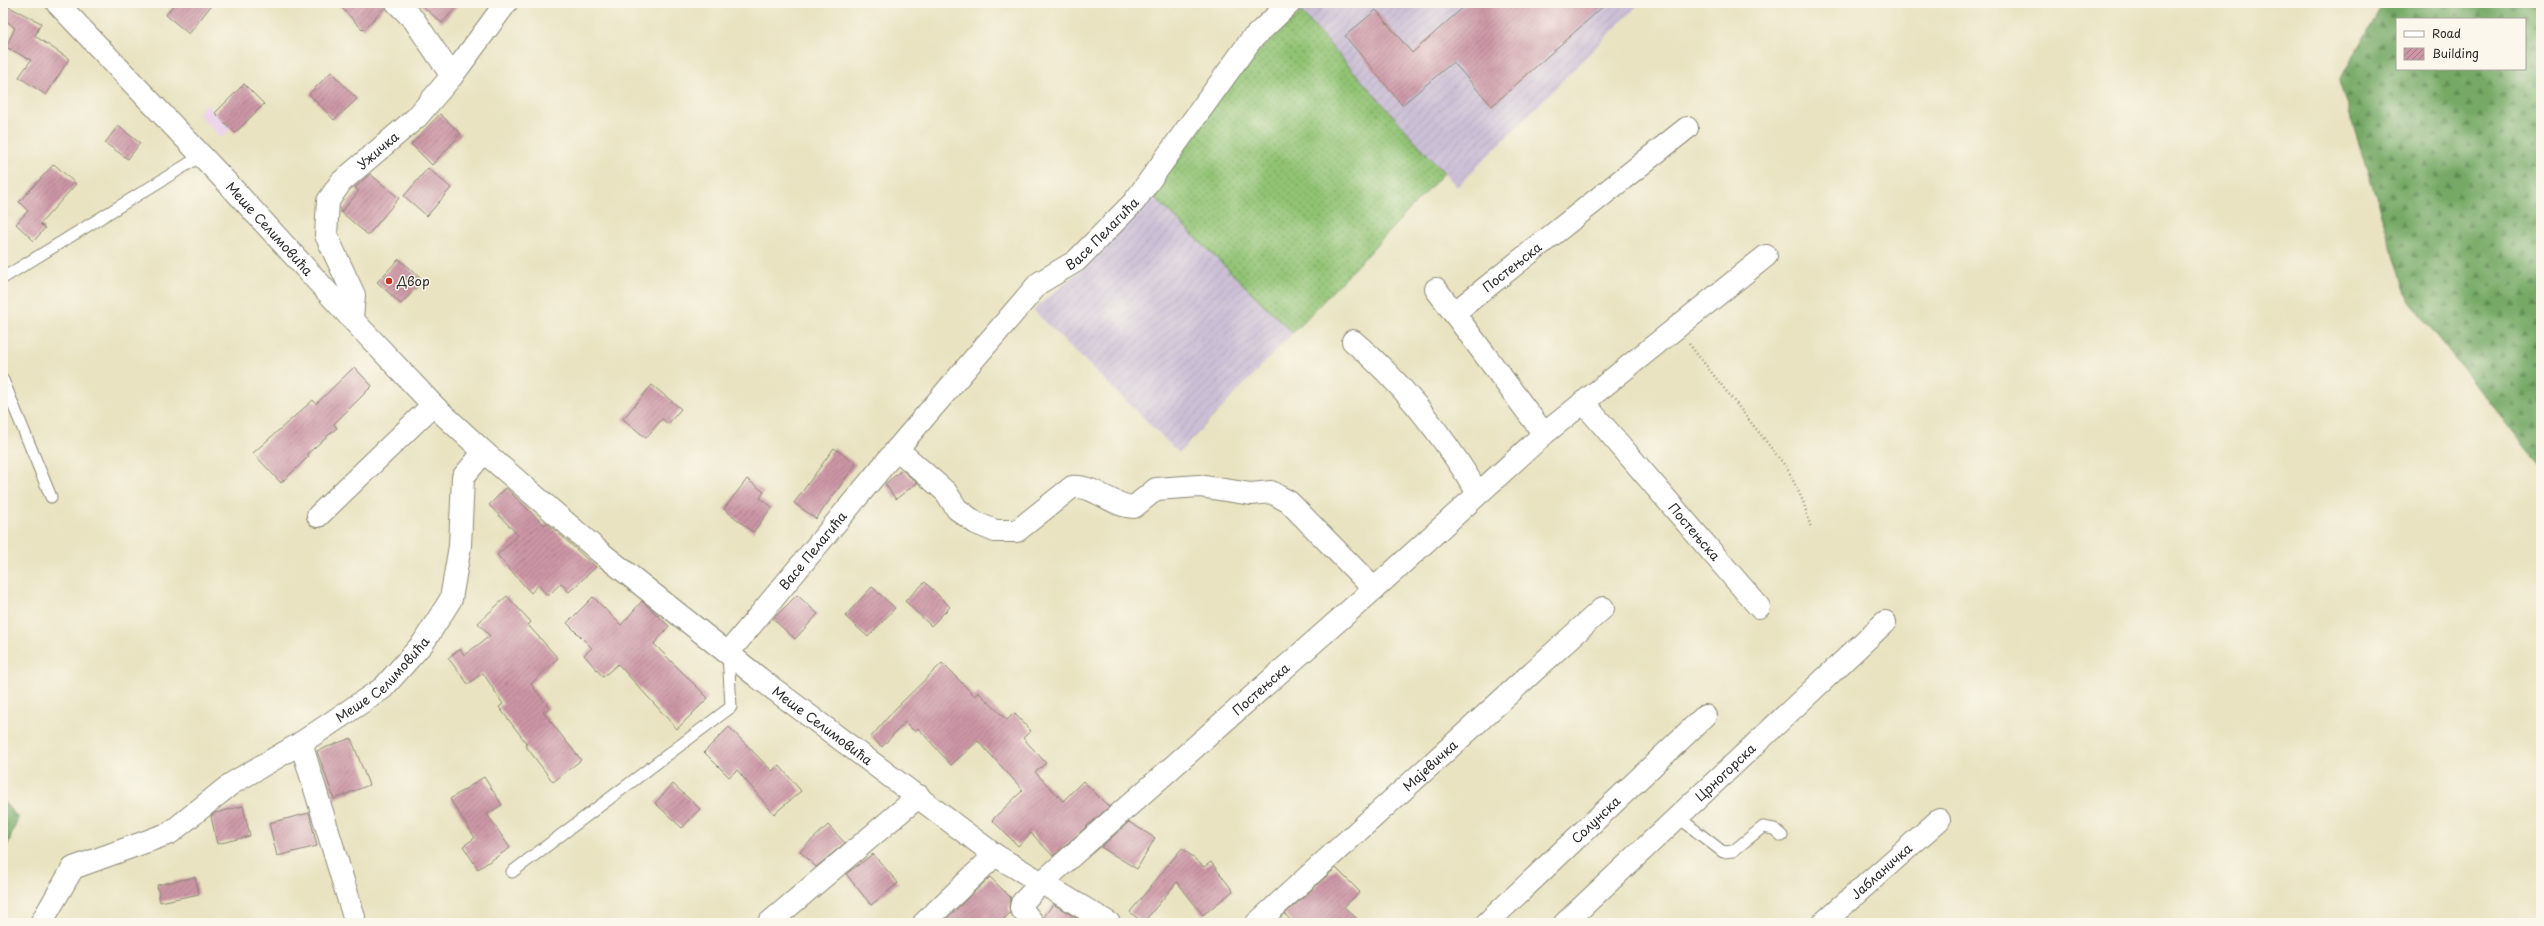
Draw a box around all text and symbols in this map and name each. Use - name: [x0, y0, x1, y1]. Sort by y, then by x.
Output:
- legend: [2396, 18, 2526, 70]
- text: Road: [2432, 24, 2461, 42]
- text: Building: [2432, 44, 2479, 62]
- street label: Ужичка: [353, 126, 403, 173]
- street label: Меше Селимовића: [222, 177, 318, 280]
- street label: Васе Пелагића: [1062, 192, 1143, 274]
- street label: Постењска: [1478, 237, 1546, 296]
- place label: Двор: [396, 271, 430, 290]
- marker: Двор: [384, 276, 394, 286]
- street label: Постењска: [1664, 498, 1726, 565]
- street label: Васе Пелагића: [774, 506, 851, 594]
- street label: Меше Селимовића: [331, 632, 434, 726]
- street label: Постењска: [1228, 657, 1294, 719]
- street label: Меше Селимовића: [769, 681, 877, 770]
- street label: Мајевичка: [1398, 735, 1462, 795]
- street label: Црногорска: [1690, 738, 1760, 805]
- street label: Солунска: [1567, 791, 1625, 847]
- street label: Јабланичка: [1846, 838, 1916, 903]

